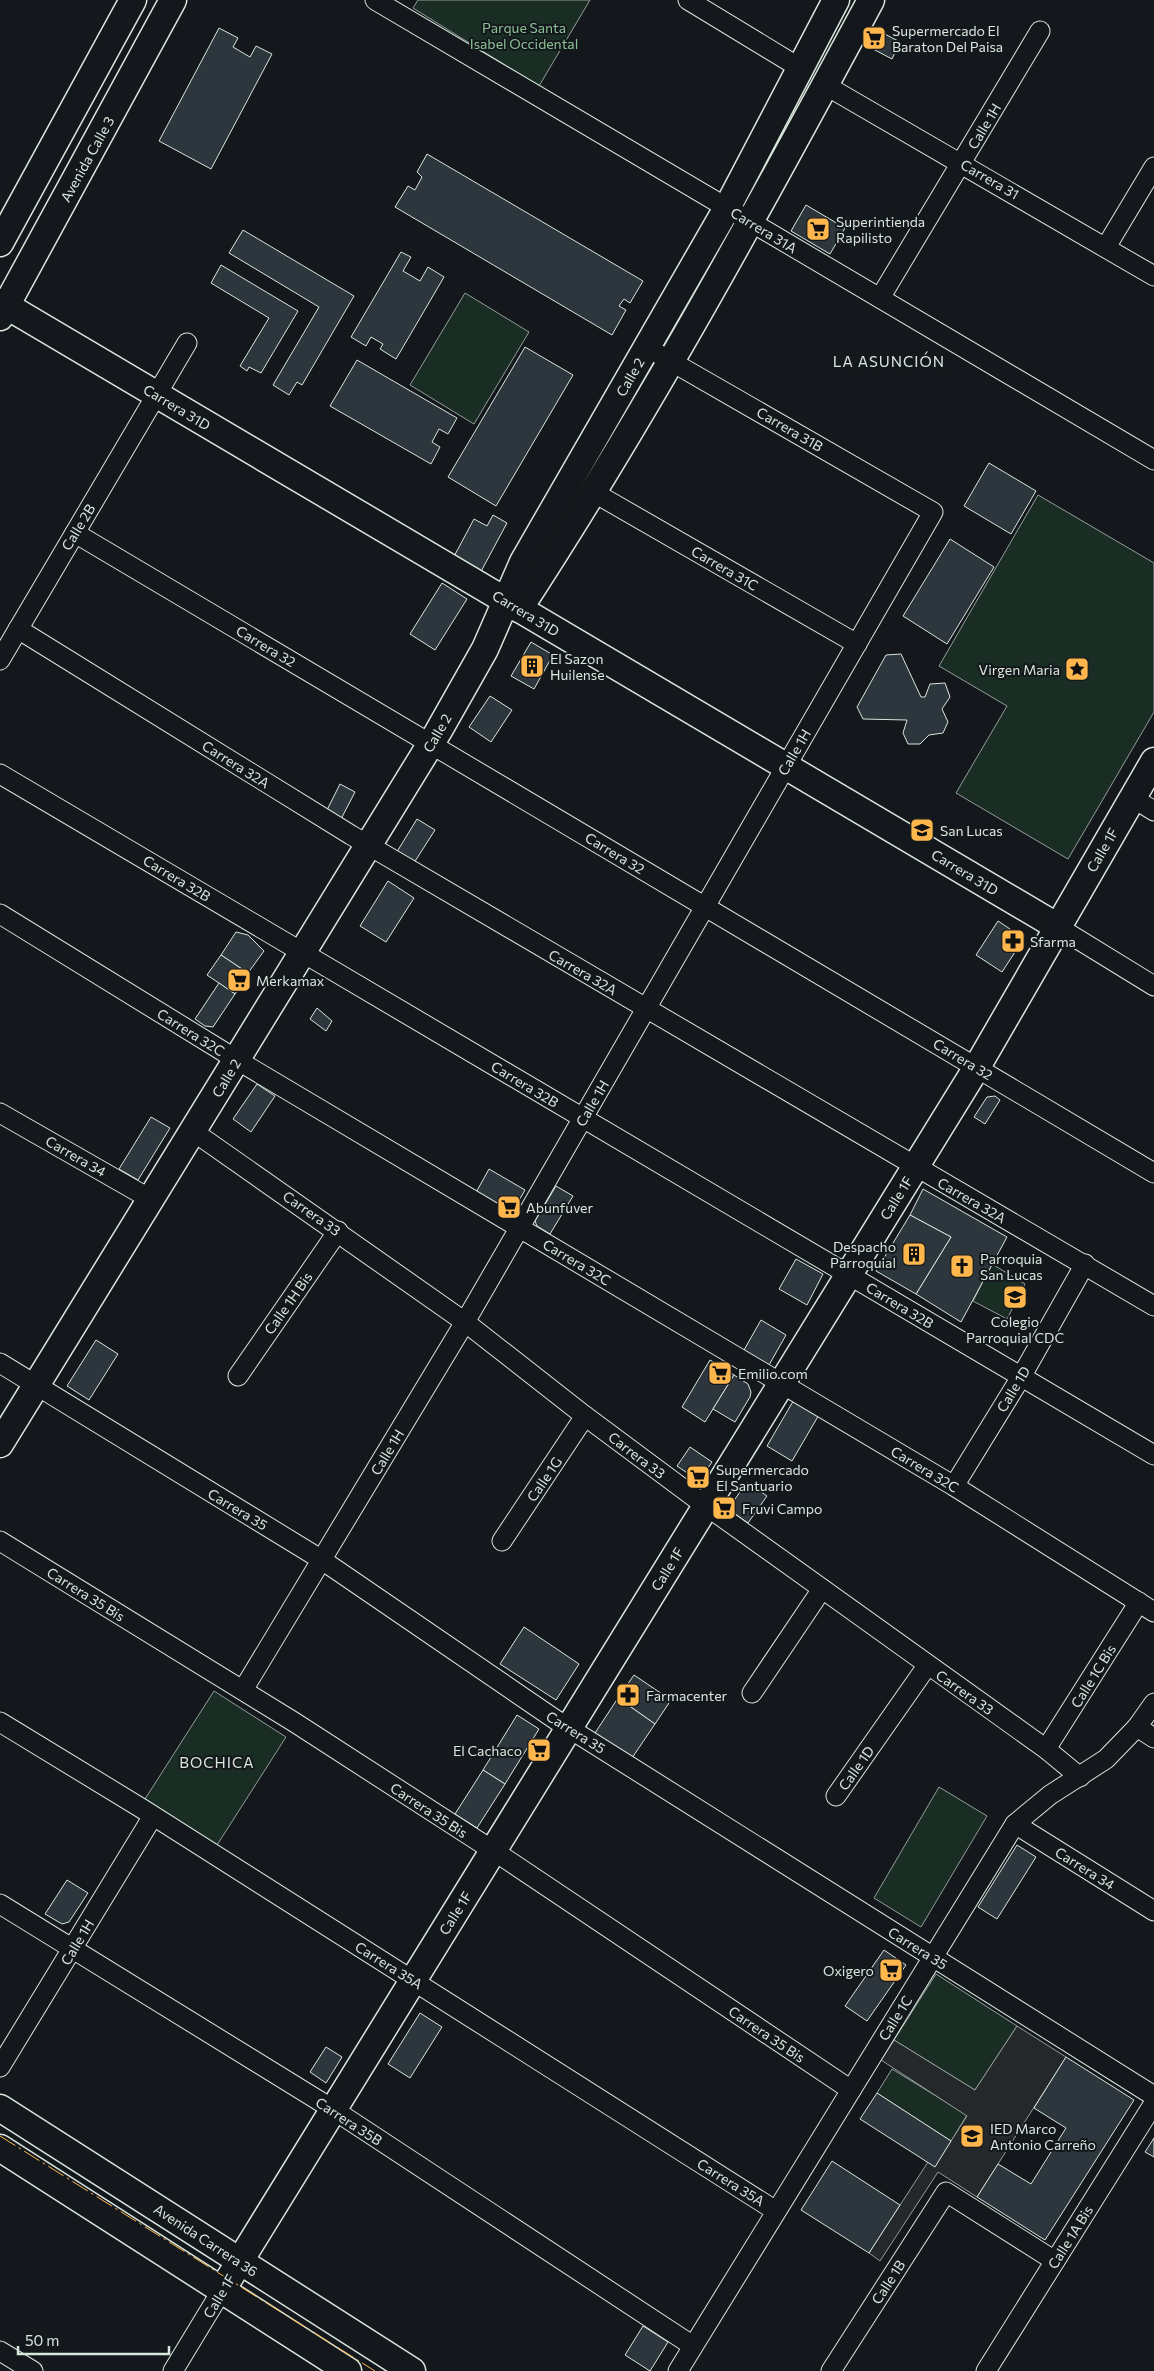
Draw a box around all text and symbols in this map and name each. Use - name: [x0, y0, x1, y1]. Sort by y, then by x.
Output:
- park label: Parque Santa Isabel Occidental: [470, 19, 578, 52]
- place label: Supermercado El Baraton Del Paisa: [892, 22, 1003, 55]
- supermarket icon: Supermercado El Baraton Del Paisa: [861, 25, 887, 51]
- street label: Calle 1H: [964, 100, 1004, 152]
- street label: Avenida Calle 3: [56, 113, 118, 205]
- street label: Carrera 31: [958, 155, 1022, 203]
- street label: Carrera 31A: [728, 204, 801, 257]
- place label: Superintienda Rapilisto: [836, 213, 925, 246]
- supermarket icon: Superintienda Rapilisto: [805, 216, 831, 242]
- district label: LA ASUNCIÓN: [833, 351, 945, 370]
- street label: Calle 2: [612, 354, 648, 399]
- street label: Carrera 31D: [140, 380, 214, 434]
- street label: Carrera 31B: [754, 403, 826, 455]
- street label: Calle 2B: [58, 501, 98, 553]
- street label: Carrera 31C: [689, 542, 761, 594]
- street label: Carrera 31D: [489, 586, 563, 640]
- street label: Carrera 32: [233, 622, 299, 671]
- place label: El Sazon Huilense: [550, 650, 605, 683]
- building icon: El Sazon Huilense: [519, 653, 545, 679]
- place icon: Virgen Maria: [1064, 656, 1090, 682]
- place label: Virgen Maria: [979, 661, 1060, 678]
- street label: Calle 2: [419, 710, 455, 755]
- street label: Calle 1H: [774, 726, 814, 778]
- street label: Carrera 32A: [199, 737, 273, 792]
- school or university icon: San Lucas: [909, 817, 935, 843]
- place label: San Lucas: [940, 822, 1003, 839]
- street label: Calle 1F: [1083, 825, 1121, 875]
- street label: Carrera 32: [582, 829, 648, 878]
- street label: Carrera 31D: [928, 845, 1002, 899]
- street label: Carrera 32B: [140, 851, 214, 905]
- pharmacy icon: Sfarma: [1000, 928, 1026, 954]
- place label: Sfarma: [1030, 933, 1076, 950]
- street label: Carrera 32A: [546, 946, 620, 999]
- supermarket icon: Merkamax: [226, 967, 252, 993]
- place label: Merkamax: [256, 972, 325, 989]
- street label: Carrera 32C: [154, 1005, 228, 1059]
- street label: Carrera 32: [930, 1035, 996, 1084]
- street label: Calle 2: [208, 1055, 244, 1100]
- street label: Carrera 32B: [488, 1057, 562, 1111]
- street label: Calle 1H: [572, 1077, 612, 1129]
- street label: Carrera 34: [43, 1132, 110, 1180]
- street label: Calle 1F: [876, 1173, 916, 1223]
- street label: Carrera 32A: [935, 1174, 1009, 1227]
- street label: Carrera 33: [280, 1187, 344, 1239]
- supermarket icon: Abunfuver: [496, 1194, 522, 1220]
- place label: Abunfuver: [526, 1199, 593, 1216]
- street label: Carrera 32C: [540, 1235, 614, 1289]
- place label: Despacho Parroquial: [830, 1238, 896, 1271]
- building icon: Despacho Parroquial: [901, 1241, 927, 1267]
- place label: Parroquia San Lucas: [980, 1250, 1043, 1283]
- church icon: Parroquia San Lucas: [949, 1253, 975, 1279]
- street label: Calle 1H Bis: [260, 1269, 316, 1337]
- street label: Carrera 32B: [863, 1278, 937, 1332]
- school or university icon: Colegio Parroquial CDC: [1002, 1284, 1028, 1310]
- place label: Colegio Parroquial CDC: [966, 1313, 1064, 1346]
- supermarket icon: Emilio.com: [707, 1360, 733, 1386]
- street label: Calle 1D: [993, 1363, 1033, 1415]
- place label: Emilio.com: [738, 1365, 808, 1382]
- street label: Calle 1H: [367, 1426, 407, 1478]
- street label: Carrera 33: [605, 1428, 669, 1482]
- street label: Carrera 32C: [888, 1442, 962, 1496]
- street label: Calle 1G: [523, 1453, 565, 1505]
- place label: Supermercado El Santuario: [716, 1461, 809, 1494]
- supermarket icon: Supermercado El Santuario: [685, 1464, 711, 1490]
- street label: Carrera 35: [205, 1485, 271, 1533]
- supermarket icon: Fruvi Campo: [711, 1495, 737, 1521]
- place label: Fruvi Campo: [742, 1500, 822, 1517]
- street label: Calle 1F: [647, 1544, 687, 1594]
- street label: Carrera 35 Bis: [44, 1563, 128, 1625]
- street label: Calle 1C Bis: [1067, 1641, 1119, 1711]
- street label: Carrera 33: [933, 1666, 997, 1718]
- pharmacy icon: Farmacenter: [615, 1682, 641, 1708]
- place label: Farmacenter: [646, 1687, 728, 1704]
- street label: Carrera 35: [543, 1707, 609, 1757]
- supermarket icon: El Cachaco: [526, 1737, 552, 1763]
- place label: El Cachaco: [453, 1742, 522, 1759]
- street label: Calle 1D: [835, 1742, 877, 1794]
- district label: BOCHICA: [179, 1753, 255, 1771]
- street label: Carrera 35 Bis: [387, 1779, 471, 1841]
- street label: Carrera 34: [1052, 1843, 1118, 1893]
- street label: Calle 1F: [435, 1888, 475, 1938]
- street label: Calle 1H: [57, 1916, 97, 1968]
- street label: Carrera 35: [885, 1923, 951, 1973]
- street label: Carrera 35A: [352, 1938, 426, 1993]
- supermarket icon: Oxigero: [878, 1957, 904, 1983]
- place label: Oxigero: [823, 1962, 874, 1979]
- street label: Calle 1C: [875, 1992, 915, 2044]
- street label: Carrera 35 Bis: [726, 2002, 808, 2066]
- street label: Carrera 35B: [313, 2093, 385, 2149]
- place label: IED Marco Antonio Carreño: [990, 2120, 1096, 2153]
- school or university icon: IED Marco Antonio Carreño: [959, 2123, 985, 2149]
- street label: Carrera 35A: [694, 2155, 768, 2210]
- street label: Avenida Carrera 36: [151, 2200, 261, 2280]
- street label: Calle 1A Bis: [1044, 2202, 1096, 2272]
- street label: Calle 1B: [867, 2257, 909, 2307]
- street label: Calle 1F: [199, 2271, 239, 2321]
- scale bar: [18, 2324, 169, 2356]
- text: 50 m: [25, 2331, 59, 2349]

